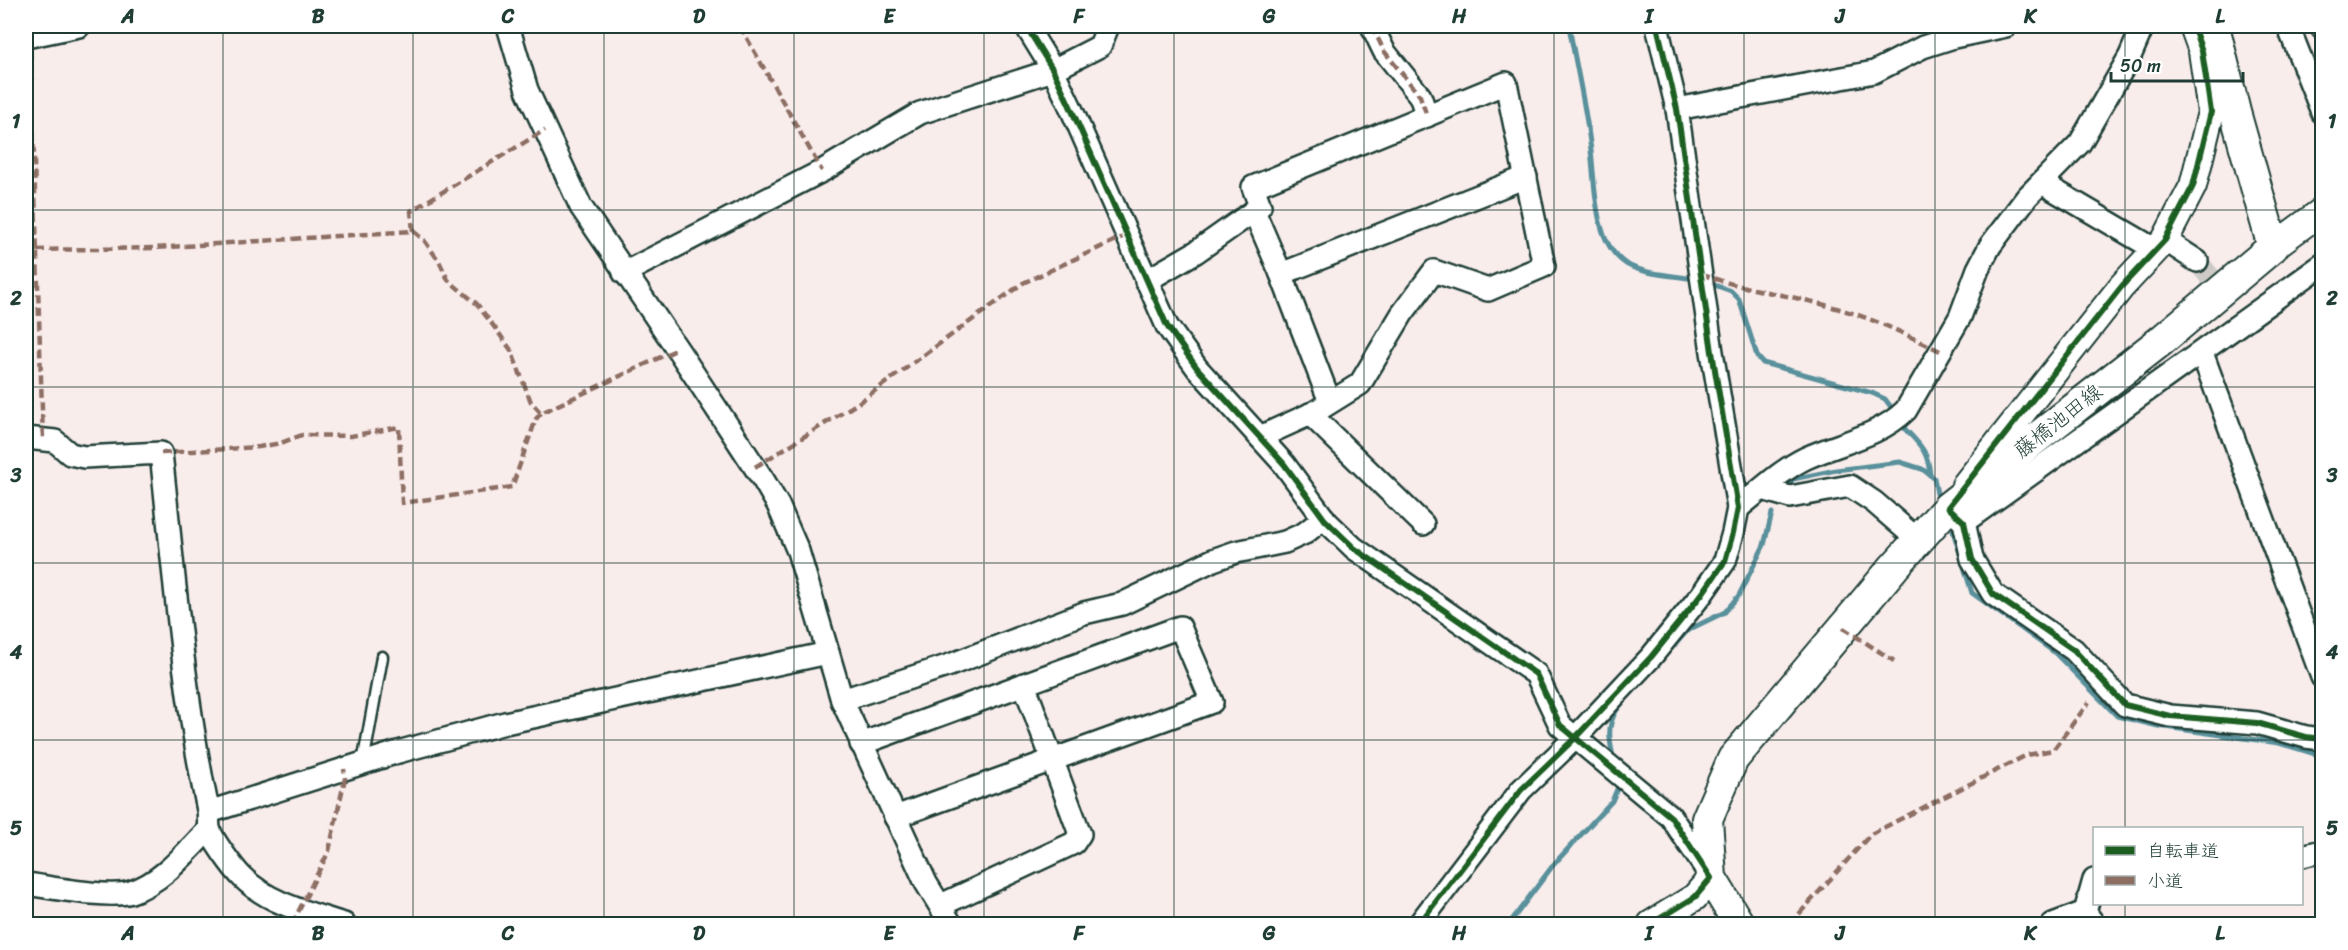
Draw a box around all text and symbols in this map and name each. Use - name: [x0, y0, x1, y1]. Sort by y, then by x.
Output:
- text: A: [120, 0, 135, 34]
- text: B: [312, 0, 325, 34]
- text: C: [501, 0, 515, 34]
- text: D: [693, 0, 706, 34]
- text: E: [883, 0, 896, 34]
- text: F: [1073, 0, 1086, 34]
- text: G: [1262, 0, 1276, 34]
- text: H: [1451, 0, 1467, 34]
- text: I: [1644, 0, 1655, 34]
- text: J: [1834, 0, 1846, 34]
- text: K: [2023, 0, 2038, 34]
- text: L: [2215, 0, 2225, 34]
- scale bar: [2111, 45, 2243, 83]
- text: 50 m: [2120, 50, 2161, 82]
- text: 1: [12, 104, 21, 139]
- text: 1: [2328, 104, 2337, 139]
- text: 2: [9, 281, 22, 316]
- text: 2: [2325, 281, 2338, 316]
- street label: 藤橋池田線: [2005, 374, 2111, 468]
- text: 3: [10, 458, 22, 493]
- text: 3: [2326, 458, 2338, 493]
- text: 4: [9, 635, 23, 670]
- text: 4: [2325, 635, 2339, 670]
- text: 5: [10, 811, 22, 846]
- text: 5: [2326, 811, 2338, 846]
- legend: [2093, 827, 2303, 905]
- text: 自転車道: [2147, 835, 2219, 867]
- text: 小道: [2147, 865, 2183, 897]
- text: A: [120, 916, 135, 950]
- text: B: [312, 916, 325, 950]
- text: C: [501, 916, 515, 950]
- text: D: [693, 916, 706, 950]
- text: E: [883, 916, 896, 950]
- text: F: [1073, 916, 1086, 950]
- text: G: [1262, 916, 1276, 950]
- text: H: [1451, 916, 1467, 950]
- text: I: [1644, 916, 1655, 950]
- text: J: [1834, 916, 1846, 950]
- text: K: [2023, 916, 2038, 950]
- text: L: [2215, 916, 2225, 950]

